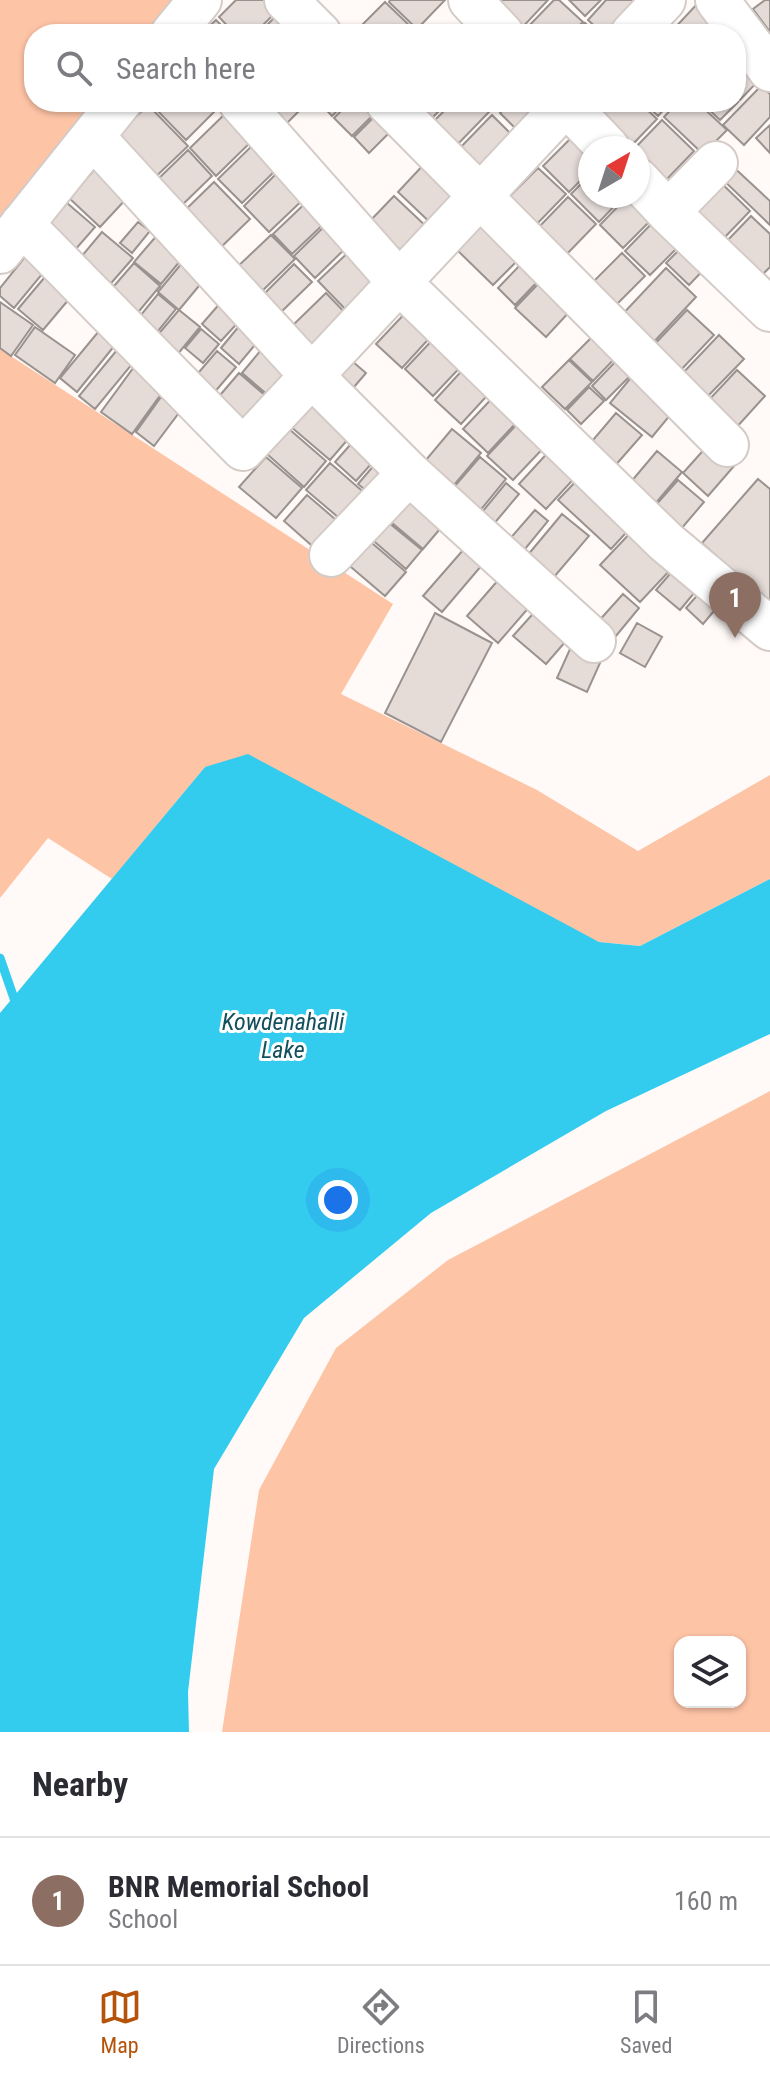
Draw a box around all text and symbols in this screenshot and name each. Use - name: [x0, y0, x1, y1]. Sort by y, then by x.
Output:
- search box: [24, 24, 746, 112]
- icon: search: [52, 46, 96, 90]
- text: Search here: [116, 51, 256, 86]
- north arrow: [578, 136, 650, 208]
- pin: 1: [709, 572, 761, 638]
- water label: Kowdenahalli Lake: [222, 1008, 345, 1064]
- your location: [318, 1180, 358, 1220]
- map controls: [674, 1636, 746, 1708]
- button: layers: [674, 1636, 746, 1708]
- text: Nearby: [32, 1764, 128, 1804]
- text: BNR Memorial School: [108, 1869, 369, 1904]
- text: 1: [51, 1886, 65, 1916]
- text: 160 m: [674, 1886, 738, 1916]
- text: School: [108, 1904, 178, 1934]
- tab: Map: [98, 1985, 142, 2058]
- tab: Directions: [337, 1985, 425, 2058]
- tab: Saved: [620, 1985, 672, 2058]

